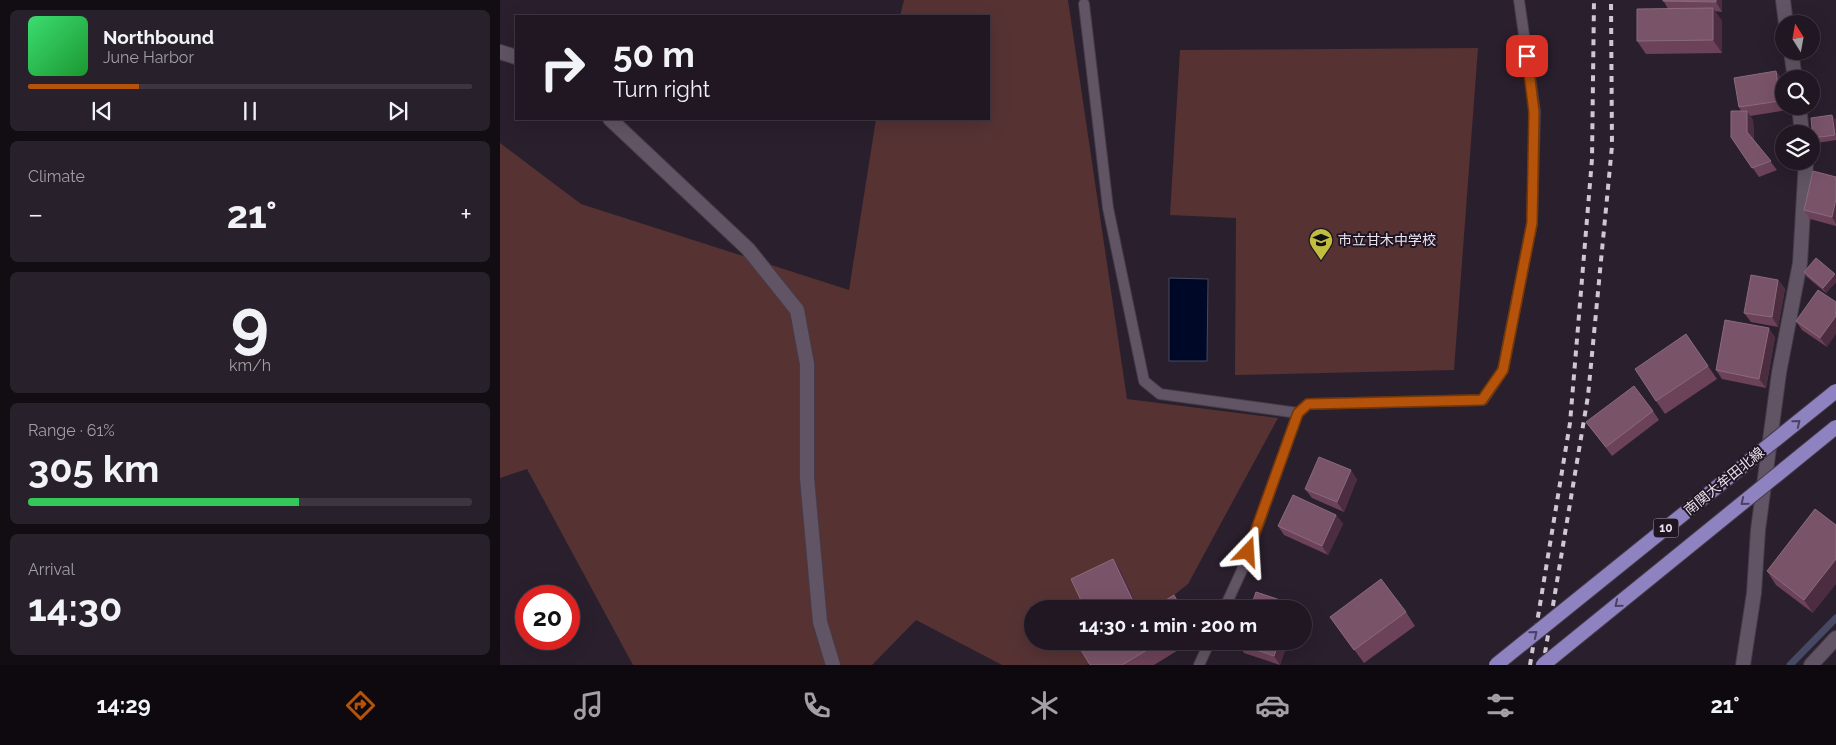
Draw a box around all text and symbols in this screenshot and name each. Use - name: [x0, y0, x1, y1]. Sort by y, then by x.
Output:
- north arrow: [1775, 15, 1820, 60]
- map controls: [1775, 15, 1820, 170]
- text: Northbound: [103, 26, 214, 48]
- text: 50 m: [613, 34, 695, 75]
- icon: right: [530, 35, 595, 100]
- pin: [1506, 35, 1548, 77]
- icon: arrive: [1513, 42, 1541, 70]
- text: June Harbor: [103, 48, 194, 67]
- button: search: [1775, 70, 1820, 115]
- text: Turn right: [613, 76, 710, 102]
- icon: previous: [88, 97, 116, 125]
- icon: pause: [236, 97, 264, 125]
- icon: next: [384, 97, 412, 125]
- button: layers: [1775, 125, 1820, 170]
- text: Climate: [28, 167, 85, 186]
- text: 21°: [227, 192, 277, 237]
- text: −: [28, 198, 43, 231]
- text: +: [460, 198, 472, 231]
- school or university icon: 市立甘木中学校: [1308, 227, 1334, 261]
- place label: 市立甘木中学校: [1338, 232, 1436, 248]
- text: 9: [231, 285, 269, 361]
- text: km/h: [229, 356, 271, 375]
- one-way arrow: [1791, 419, 1800, 428]
- text: Range · 61%: [28, 421, 115, 440]
- street label: 南関大牟田北線: [1681, 444, 1767, 518]
- text: 305 km: [28, 446, 159, 491]
- one-way arrow: [1741, 496, 1750, 504]
- road number: 10: [1654, 518, 1678, 538]
- position arrow: [1221, 525, 1273, 577]
- text: Arrival: [28, 560, 75, 579]
- text: 14:30: [28, 585, 122, 630]
- speed limit sign: 20: [515, 585, 580, 650]
- one-way arrow: [1615, 599, 1624, 607]
- text: 14:30 · 1 min · 200 m: [1079, 614, 1257, 636]
- one-way arrow: [1528, 632, 1537, 640]
- icon: directions: [343, 688, 378, 723]
- icon: music: [571, 688, 606, 723]
- icon: phone: [799, 688, 834, 723]
- icon: climate: [1027, 688, 1062, 723]
- icon: car: [1255, 688, 1290, 723]
- icon: filters: [1483, 688, 1518, 723]
- text: 14:29: [96, 692, 151, 718]
- text: 21°: [1710, 692, 1739, 718]

